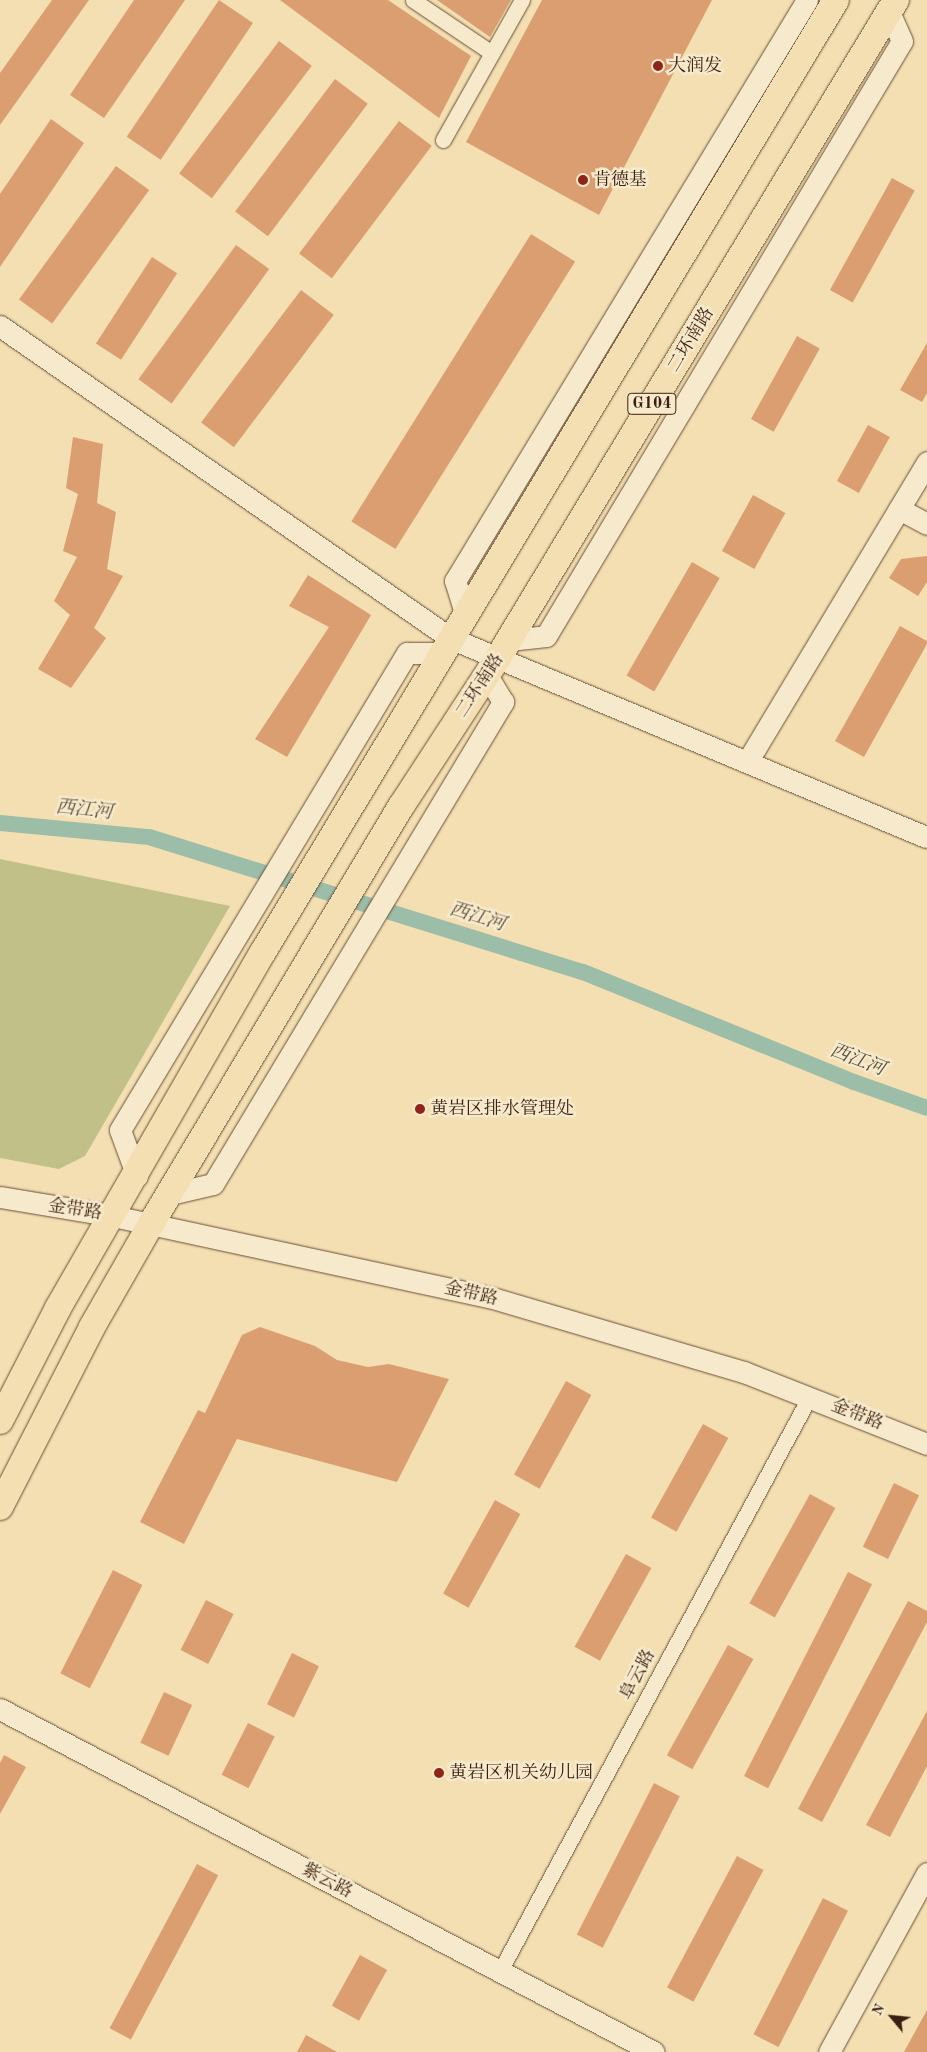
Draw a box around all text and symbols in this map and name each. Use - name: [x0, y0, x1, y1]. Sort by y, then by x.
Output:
- place label: 大润发: [668, 55, 722, 77]
- marker: 大润发: [652, 60, 664, 72]
- place label: 肯德基: [593, 169, 647, 191]
- marker: 肯德基: [577, 174, 589, 186]
- street label: 二环南路: [663, 304, 719, 376]
- road number: G104: [627, 390, 677, 418]
- street label: 二环南路: [451, 650, 509, 722]
- water label: 西江河: [54, 797, 114, 825]
- water label: 西江河: [446, 899, 508, 937]
- water label: 西江河: [826, 1040, 888, 1082]
- place label: 黄岩区排水管理处: [430, 1098, 574, 1120]
- marker: 黄岩区排水管理处: [414, 1103, 426, 1115]
- street label: 金带路: [47, 1195, 103, 1225]
- street label: 金带路: [442, 1277, 500, 1311]
- street label: 金带路: [828, 1395, 886, 1435]
- street label: 阜云路: [616, 1646, 660, 1704]
- place label: 黄岩区机关幼儿园: [449, 1762, 593, 1784]
- marker: 黄岩区机关幼儿园: [433, 1767, 445, 1779]
- street label: 紫云路: [298, 1859, 356, 1903]
- north arrow: [867, 1992, 917, 2042]
- text: N: [870, 2002, 887, 2018]

